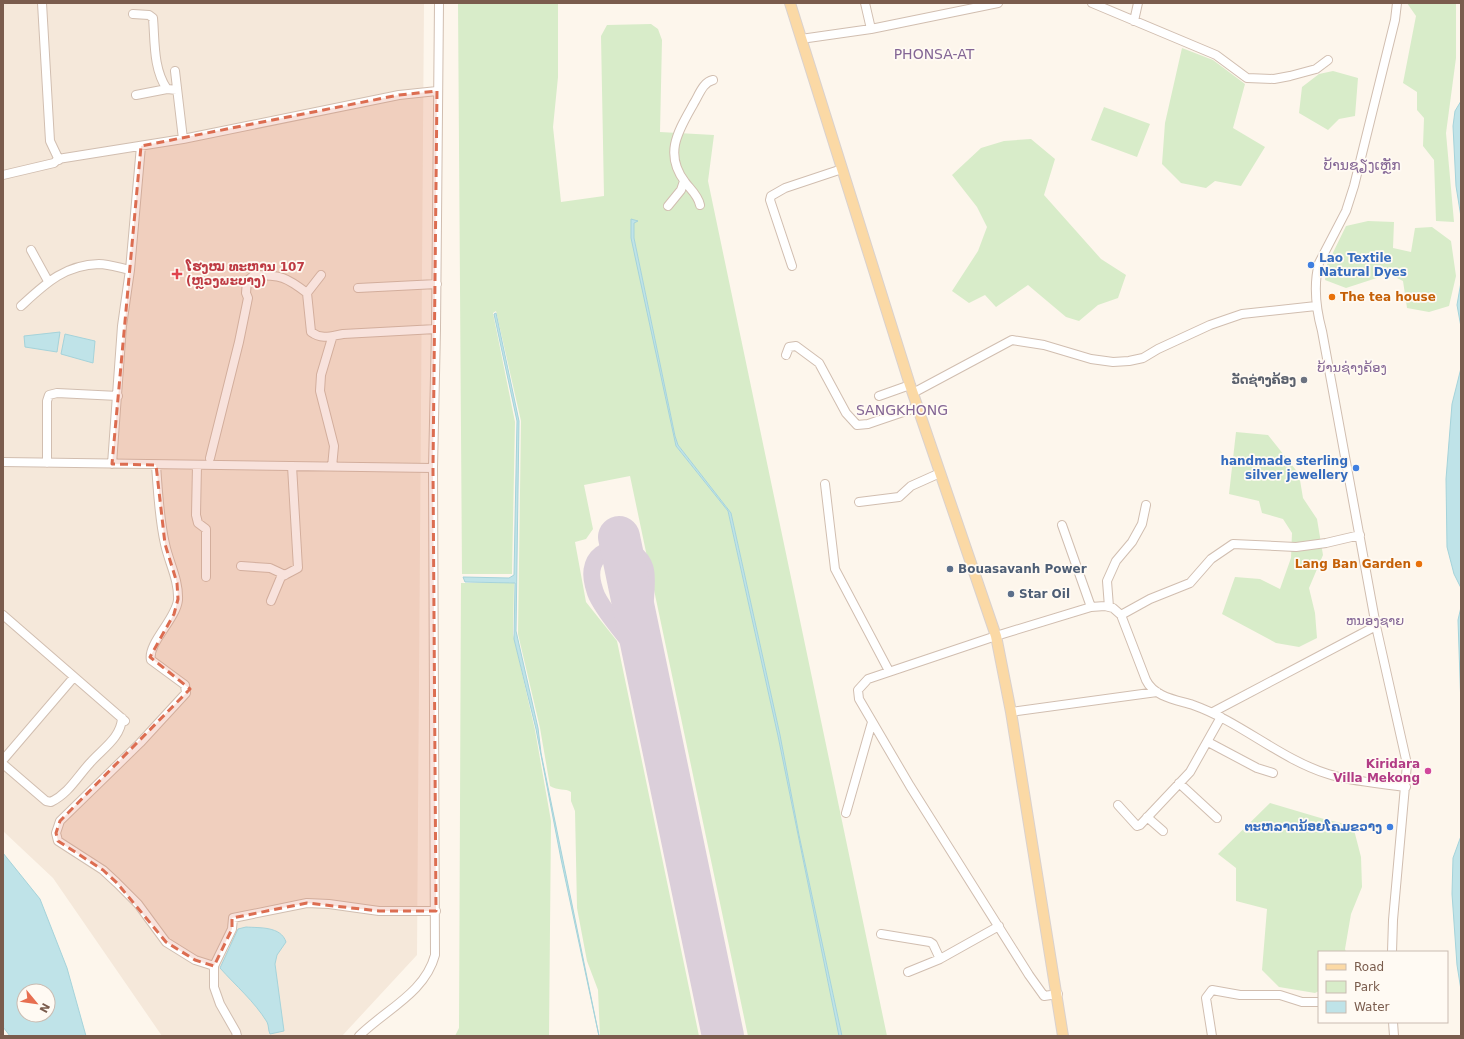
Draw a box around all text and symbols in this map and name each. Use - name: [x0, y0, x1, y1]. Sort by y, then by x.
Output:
- district label: PHONSA-AT: [894, 46, 975, 62]
- district label: ບ້ານຊຽງເຫຼັກ: [1323, 157, 1401, 174]
- place label: Lao Textile Natural Dyes: [1319, 251, 1407, 279]
- place label: ໂຮງໝ ທະຫານ 107 (ຫຼວງພະບາງ): [185, 259, 305, 289]
- marker: Lao Textile Natural Dyes: [1306, 260, 1316, 270]
- marker: ໂຮງໝ ທະຫານ 107 (ຫຼວງພະບາງ): [171, 268, 183, 280]
- place label: The tea house: [1340, 290, 1436, 304]
- marker: The tea house: [1327, 292, 1337, 302]
- district label: ບ້ານຊ່າງຄ້ອງ: [1317, 360, 1387, 375]
- place label: ວັດຊ່າງຄ້ອງ: [1231, 372, 1296, 388]
- marker: ວັດຊ່າງຄ້ອງ: [1299, 375, 1309, 385]
- district label: SANGKHONG: [856, 402, 948, 418]
- place label: handmade sterling silver jewellery: [1220, 454, 1348, 482]
- marker: handmade sterling silver jewellery: [1351, 463, 1361, 473]
- place label: Lang Ban Garden: [1295, 557, 1411, 571]
- marker: Lang Ban Garden: [1414, 559, 1424, 569]
- place label: Bouasavanh Power: [958, 562, 1087, 576]
- marker: Bouasavanh Power: [945, 564, 955, 574]
- place label: Star Oil: [1019, 587, 1070, 601]
- marker: Star Oil: [1006, 589, 1016, 599]
- district label: ຫນອງຊາຍ: [1346, 613, 1404, 628]
- place label: Kiridara Villa Mekong: [1333, 757, 1420, 785]
- marker: Kiridara Villa Mekong: [1423, 766, 1433, 776]
- place label: ຕະຫລາດນ້ອຍໂຄມຂວາງ: [1244, 819, 1382, 834]
- marker: ຕະຫລາດນ້ອຍໂຄມຂວາງ: [1385, 822, 1395, 832]
- legend: [1318, 951, 1448, 1023]
- text: Road: [1354, 960, 1384, 974]
- text: Park: [1354, 980, 1380, 994]
- north arrow: [16, 983, 56, 1023]
- text: N: [36, 1000, 52, 1015]
- text: Water: [1354, 1000, 1390, 1014]

